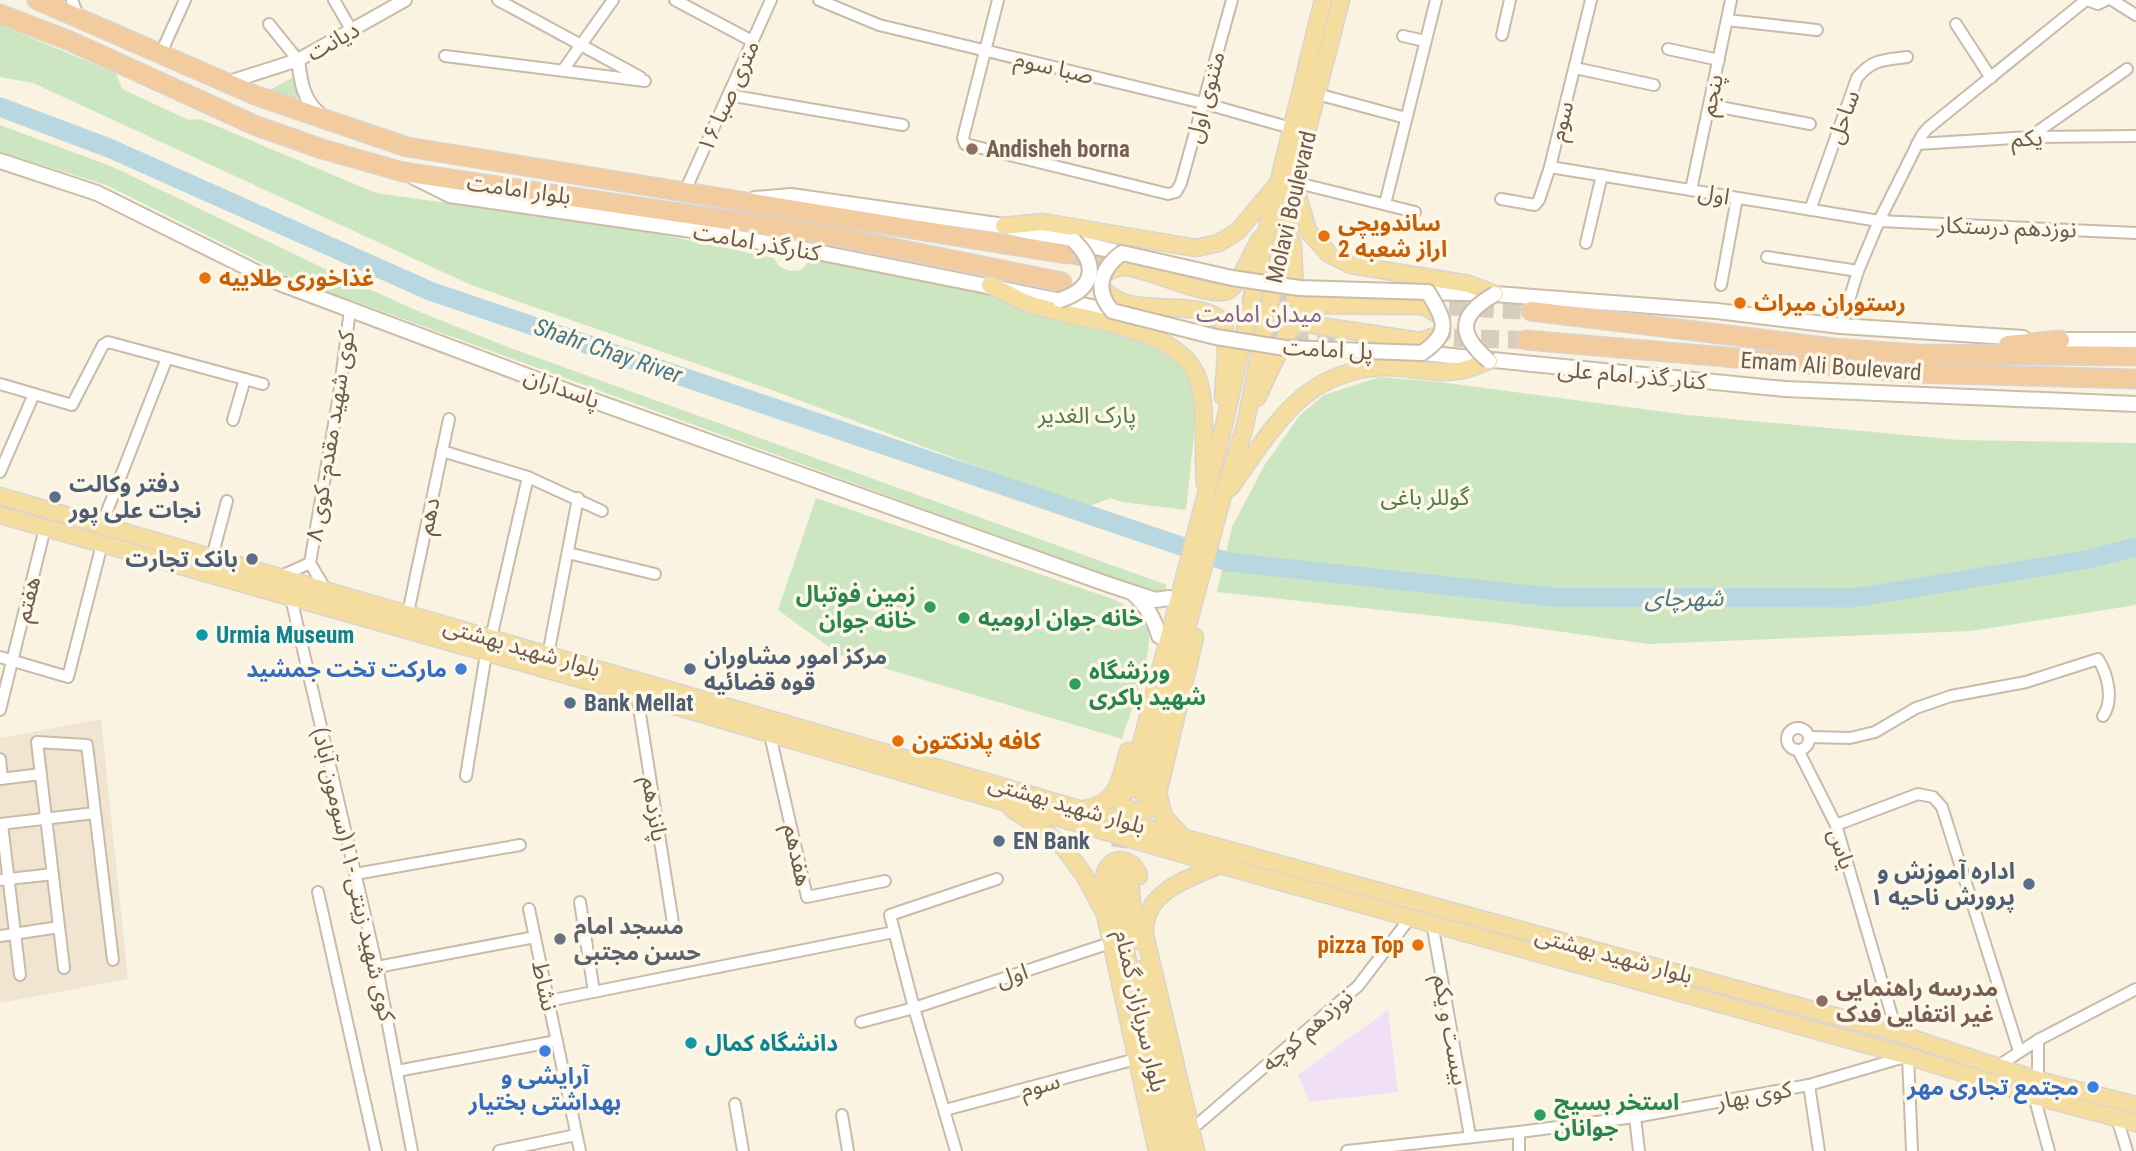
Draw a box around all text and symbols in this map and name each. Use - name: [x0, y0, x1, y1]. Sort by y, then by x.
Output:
- street label: دیانت: [302, 16, 364, 67]
- street label: ۱۶ متری صبا: [692, 36, 765, 156]
- street label: صبا سوم: [1011, 45, 1096, 94]
- street label: مثنوی اول: [1180, 48, 1231, 146]
- street label: پنجم: [1694, 72, 1732, 119]
- street label: ساحل: [1821, 87, 1866, 148]
- street label: سوم: [1544, 98, 1583, 145]
- street label: یکم: [2011, 124, 2043, 156]
- street label: Molavi Boulevard: [1261, 128, 1322, 286]
- place label: Andisheh borna: [986, 136, 1130, 163]
- marker: Andisheh borna: [964, 141, 980, 157]
- street label: بلوار امامت: [465, 169, 573, 210]
- street label: اول: [1696, 178, 1732, 211]
- place label: ساندویچی اراز شعبه 2: [1338, 210, 1447, 263]
- street label: نوزدهم درستکار: [1936, 212, 2077, 246]
- street label: کنارگذر امامت: [691, 218, 823, 267]
- marker: ساندویچی اراز شعبه 2: [1316, 228, 1332, 244]
- place label: غذاخوری طلاییه: [219, 265, 374, 292]
- marker: غذاخوری طلاییه: [197, 270, 213, 286]
- place label: رستوران میراث: [1754, 290, 1906, 317]
- marker: رستوران میراث: [1732, 295, 1748, 311]
- district label: میدان امامت: [1196, 300, 1322, 328]
- water label: Shahr Chay River: [530, 313, 686, 390]
- street label: کوی شهید مقدم- کوی ۸: [301, 328, 365, 544]
- street label: پل امامت: [1282, 334, 1374, 367]
- street label: Emam Ali Boulevard: [1740, 347, 1922, 386]
- street label: کنار گذر امام علی: [1556, 356, 1708, 399]
- street label: پاسداران: [520, 362, 603, 416]
- park label: پارک الغدیر: [1037, 402, 1136, 430]
- place label: دفتر وکالت نجات علی پور: [68, 471, 202, 526]
- park label: گوللر باغی: [1381, 484, 1470, 511]
- marker: دفتر وکالت نجات علی پور: [47, 489, 63, 505]
- street label: دهم: [411, 495, 448, 538]
- place label: بانک تجارت: [125, 546, 238, 573]
- marker: بانک تجارت: [244, 551, 260, 567]
- street label: هفتم: [9, 573, 49, 625]
- place label: زمین فوتبال خانه جوان: [796, 581, 916, 634]
- water label: شهرچای: [1645, 584, 1724, 614]
- marker: زمین فوتبال خانه جوان: [922, 599, 938, 615]
- place label: خانه جوان ارومیه: [978, 605, 1143, 632]
- marker: خانه جوان ارومیه: [956, 610, 972, 626]
- street label: بلوار شهید بهشتی: [440, 612, 603, 683]
- place label: Urmia Museum: [216, 622, 354, 649]
- marker: Urmia Museum: [194, 627, 210, 643]
- place label: مرکز امور مشاوران قوه قضائیه: [704, 643, 887, 696]
- place label: مارکت تخت جمشید: [246, 656, 447, 683]
- place label: ورزشگاه شهید باکری: [1089, 658, 1206, 711]
- marker: مارکت تخت جمشید: [453, 661, 469, 677]
- marker: مرکز امور مشاوران قوه قضائیه: [682, 661, 698, 677]
- marker: ورزشگاه شهید باکری: [1067, 676, 1083, 692]
- place label: Bank Mellat: [584, 690, 693, 717]
- marker: Bank Mellat: [562, 695, 578, 711]
- street label: کوی شهید زینتی -۱۱(سومون آباد): [307, 724, 401, 1024]
- place label: کافه پلانکتون: [912, 728, 1041, 757]
- marker: کافه پلانکتون: [890, 733, 906, 749]
- street label: بلوار شهید بهشتی: [985, 769, 1148, 840]
- street label: پانزدهم: [633, 775, 673, 844]
- street label: هفدهم: [775, 822, 817, 889]
- street label: یاس: [1822, 825, 1861, 873]
- place label: EN Bank: [1013, 828, 1091, 855]
- marker: EN Bank: [991, 833, 1007, 849]
- place label: اداره آموزش و پرورش ناحیه ۱: [1870, 858, 2015, 913]
- marker: اداره آموزش و پرورش ناحیه ۱: [2021, 876, 2037, 892]
- place label: مسجد امام حسن مجتبی: [574, 913, 701, 966]
- street label: بلوار شهید بهشتی: [1532, 922, 1696, 989]
- street label: بلوار سربازان گمنام: [1105, 928, 1172, 1096]
- marker: مسجد امام حسن مجتبی: [552, 931, 568, 947]
- place label: pizza Top: [1318, 932, 1404, 959]
- marker: pizza Top: [1410, 937, 1426, 953]
- street label: اول: [993, 958, 1031, 993]
- street label: نشاط: [526, 959, 563, 1014]
- street label: بیست و یکم: [1425, 973, 1474, 1088]
- place label: مدرسه راهنمایی غیر انتفایی فدک: [1836, 975, 1998, 1028]
- street label: نوزدهم کوچه: [1256, 983, 1361, 1080]
- marker: مدرسه راهنمایی غیر انتفایی فدک: [1814, 993, 1830, 1009]
- place label: دانشگاه کمال: [705, 1030, 838, 1057]
- marker: دانشگاه کمال: [683, 1035, 699, 1051]
- marker: آرایشی و بهداشتی بختیار: [537, 1043, 553, 1059]
- place label: آرایشی و بهداشتی بختیار: [468, 1063, 621, 1116]
- street label: سوم: [1017, 1067, 1064, 1108]
- place label: مجتمع تجاری مهر: [1906, 1074, 2079, 1104]
- street label: کوی بهار: [1713, 1076, 1794, 1116]
- marker: مجتمع تجاری مهر: [2085, 1079, 2101, 1095]
- place label: استخر بسیج جوانان: [1554, 1089, 1679, 1142]
- marker: استخر بسیج جوانان: [1532, 1107, 1548, 1123]

